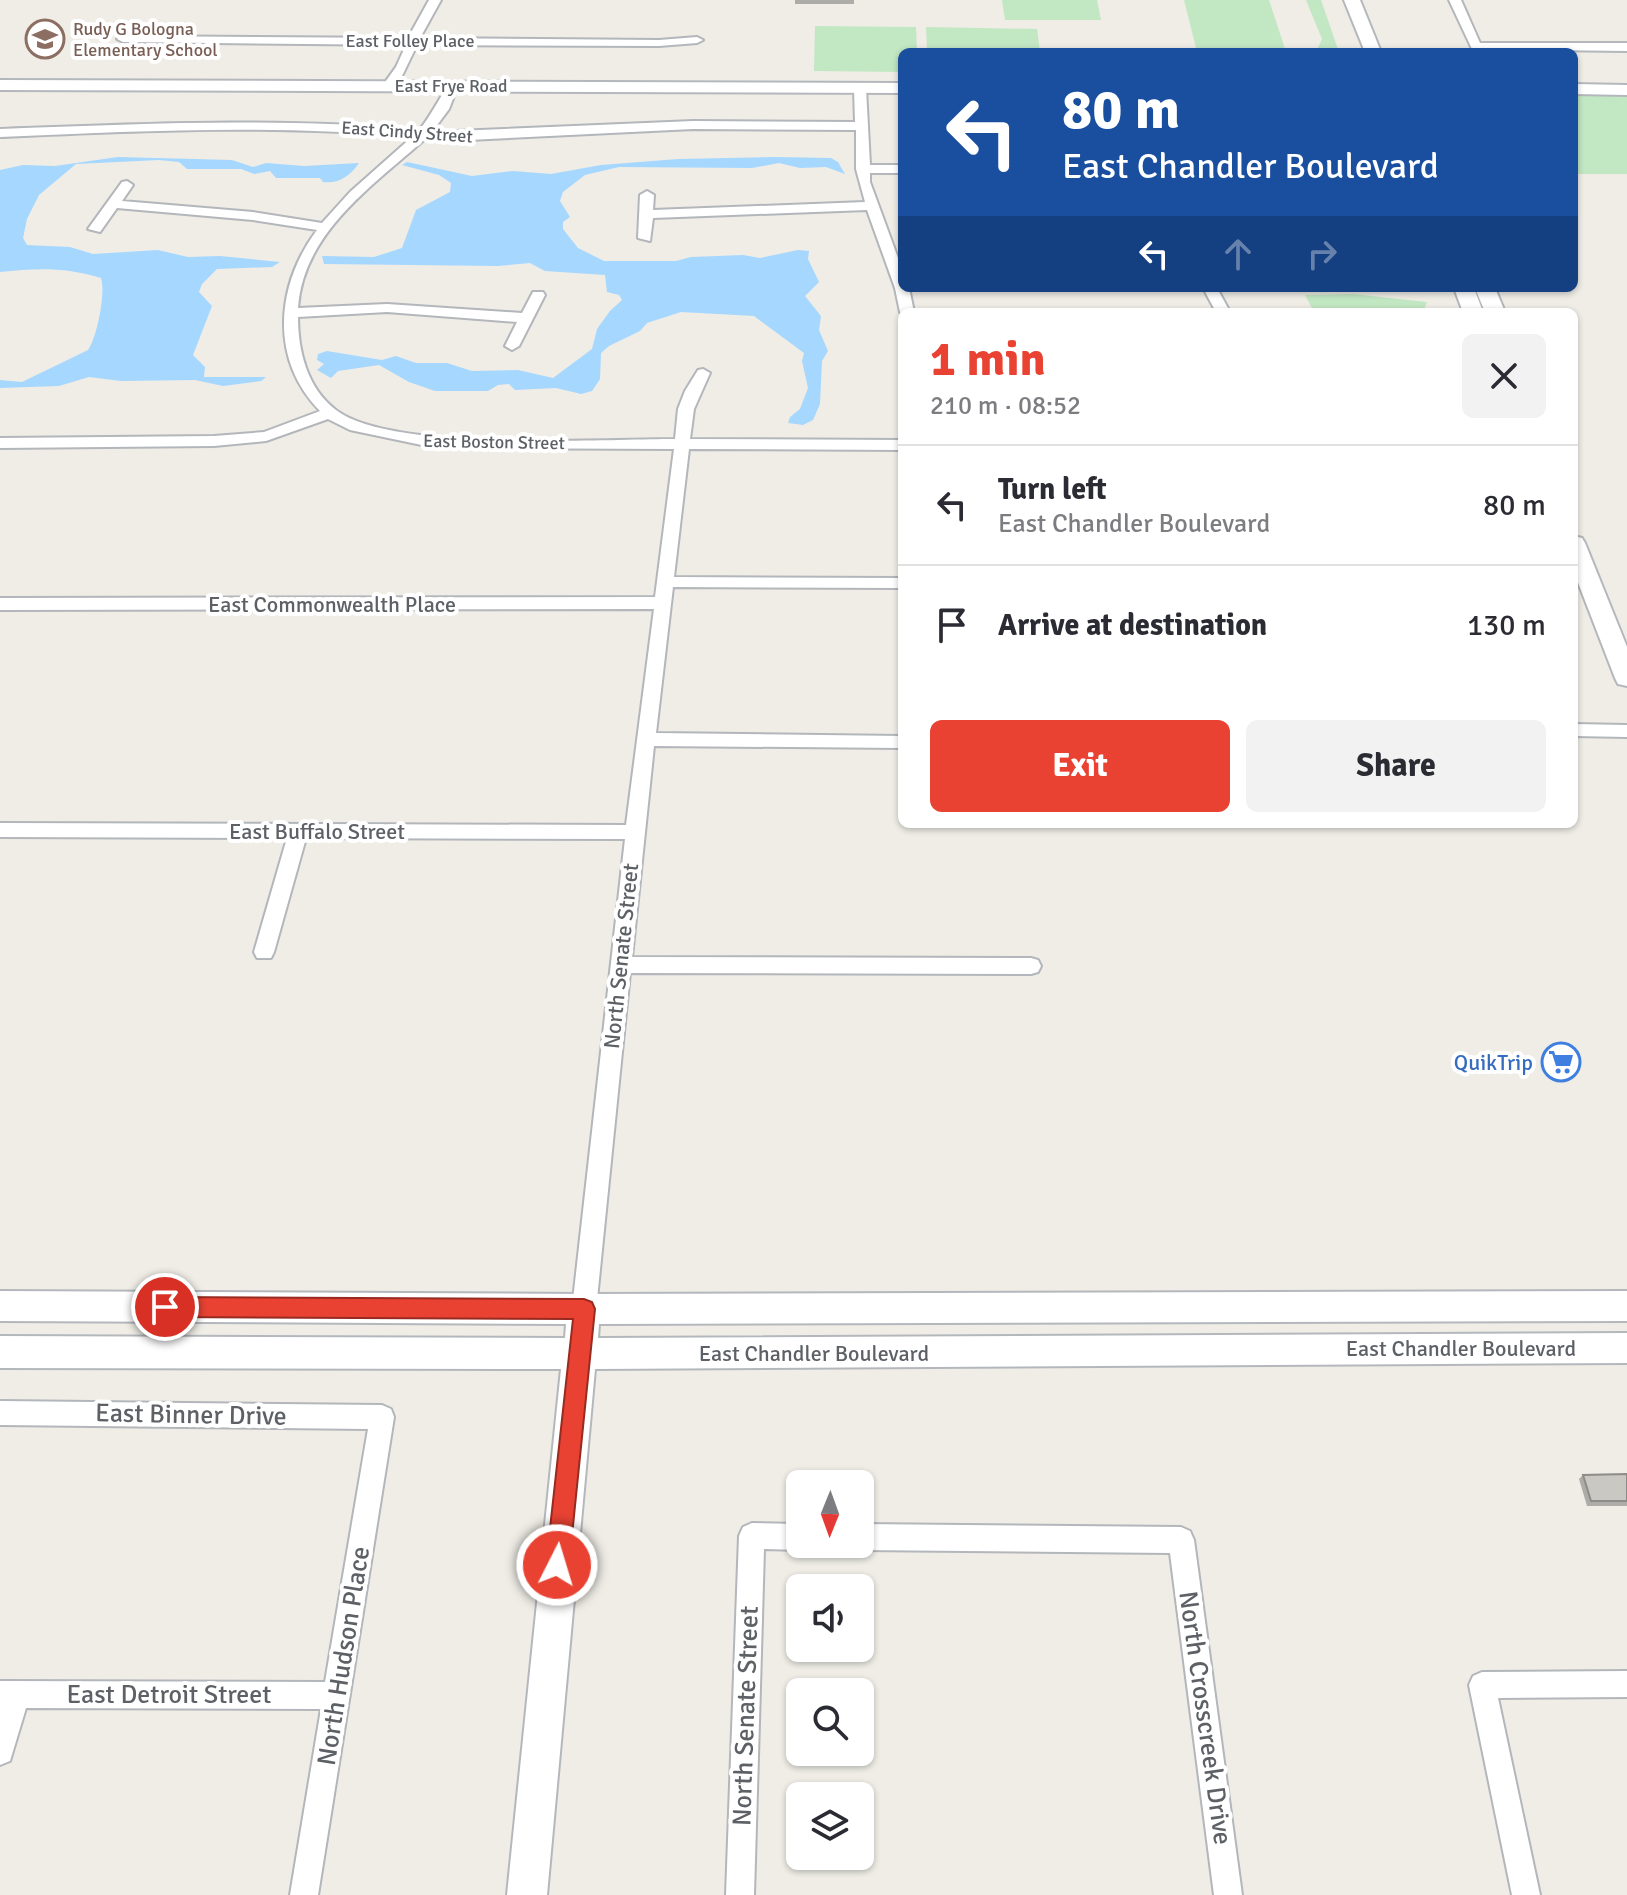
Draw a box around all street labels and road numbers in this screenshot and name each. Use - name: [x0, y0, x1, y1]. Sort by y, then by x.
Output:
- street label: East Folley Place: [346, 30, 474, 52]
- street label: East Frye Road: [394, 75, 508, 97]
- street label: East Cindy Street: [341, 116, 473, 148]
- street label: East Boston Street: [423, 430, 565, 454]
- street label: East Commonwealth Place: [208, 591, 456, 618]
- street label: East Buffalo Street: [229, 818, 405, 845]
- street label: North Senate Street: [598, 862, 644, 1050]
- street label: East Chandler Boulevard: [1346, 1335, 1576, 1362]
- street label: East Chandler Boulevard: [699, 1340, 929, 1367]
- street label: East Binner Drive: [95, 1397, 287, 1433]
- street label: North Hudson Place: [311, 1544, 377, 1768]
- street label: North Crosscreek Drive: [1171, 1589, 1239, 1847]
- street label: North Senate Street: [726, 1605, 766, 1827]
- street label: East Detroit Street: [67, 1679, 271, 1711]

